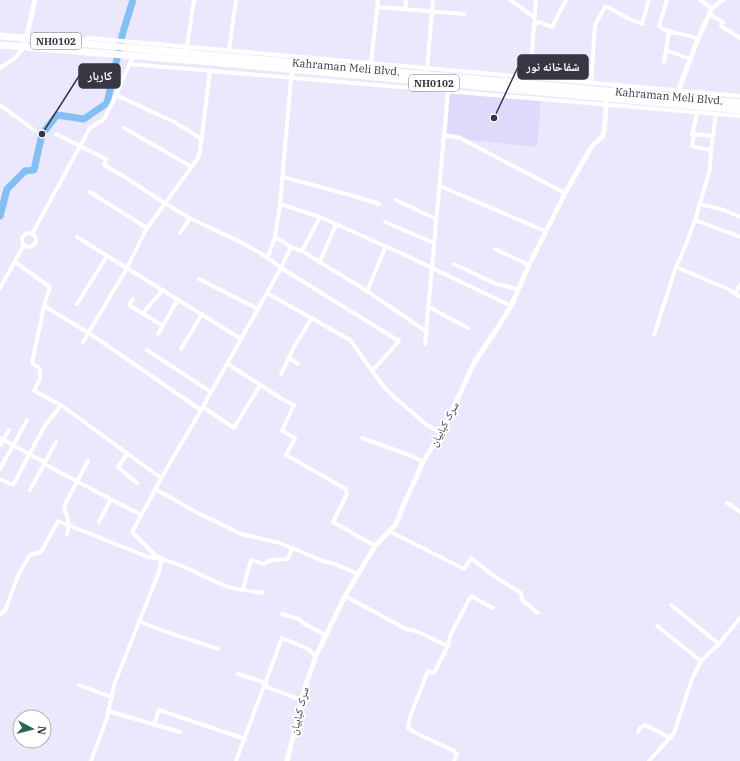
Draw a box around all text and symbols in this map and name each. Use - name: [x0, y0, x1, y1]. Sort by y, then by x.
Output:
- road number: NH0102: [31, 33, 81, 49]
- street label: Kahraman Meli Blvd.: [291, 55, 401, 79]
- callout: شفاخانه نور: [518, 55, 588, 79]
- text: شفاخانه نور: [525, 59, 580, 74]
- callout: کاربار: [79, 64, 120, 88]
- text: کاربار: [87, 68, 113, 83]
- road number: NH0102: [409, 75, 459, 91]
- street label: Kahraman Meli Blvd.: [614, 84, 724, 108]
- street label: سرک کبابیان: [426, 399, 462, 449]
- street label: سرک کبابیان: [286, 686, 312, 736]
- north arrow: [12, 709, 52, 749]
- text: N: [34, 725, 49, 736]

